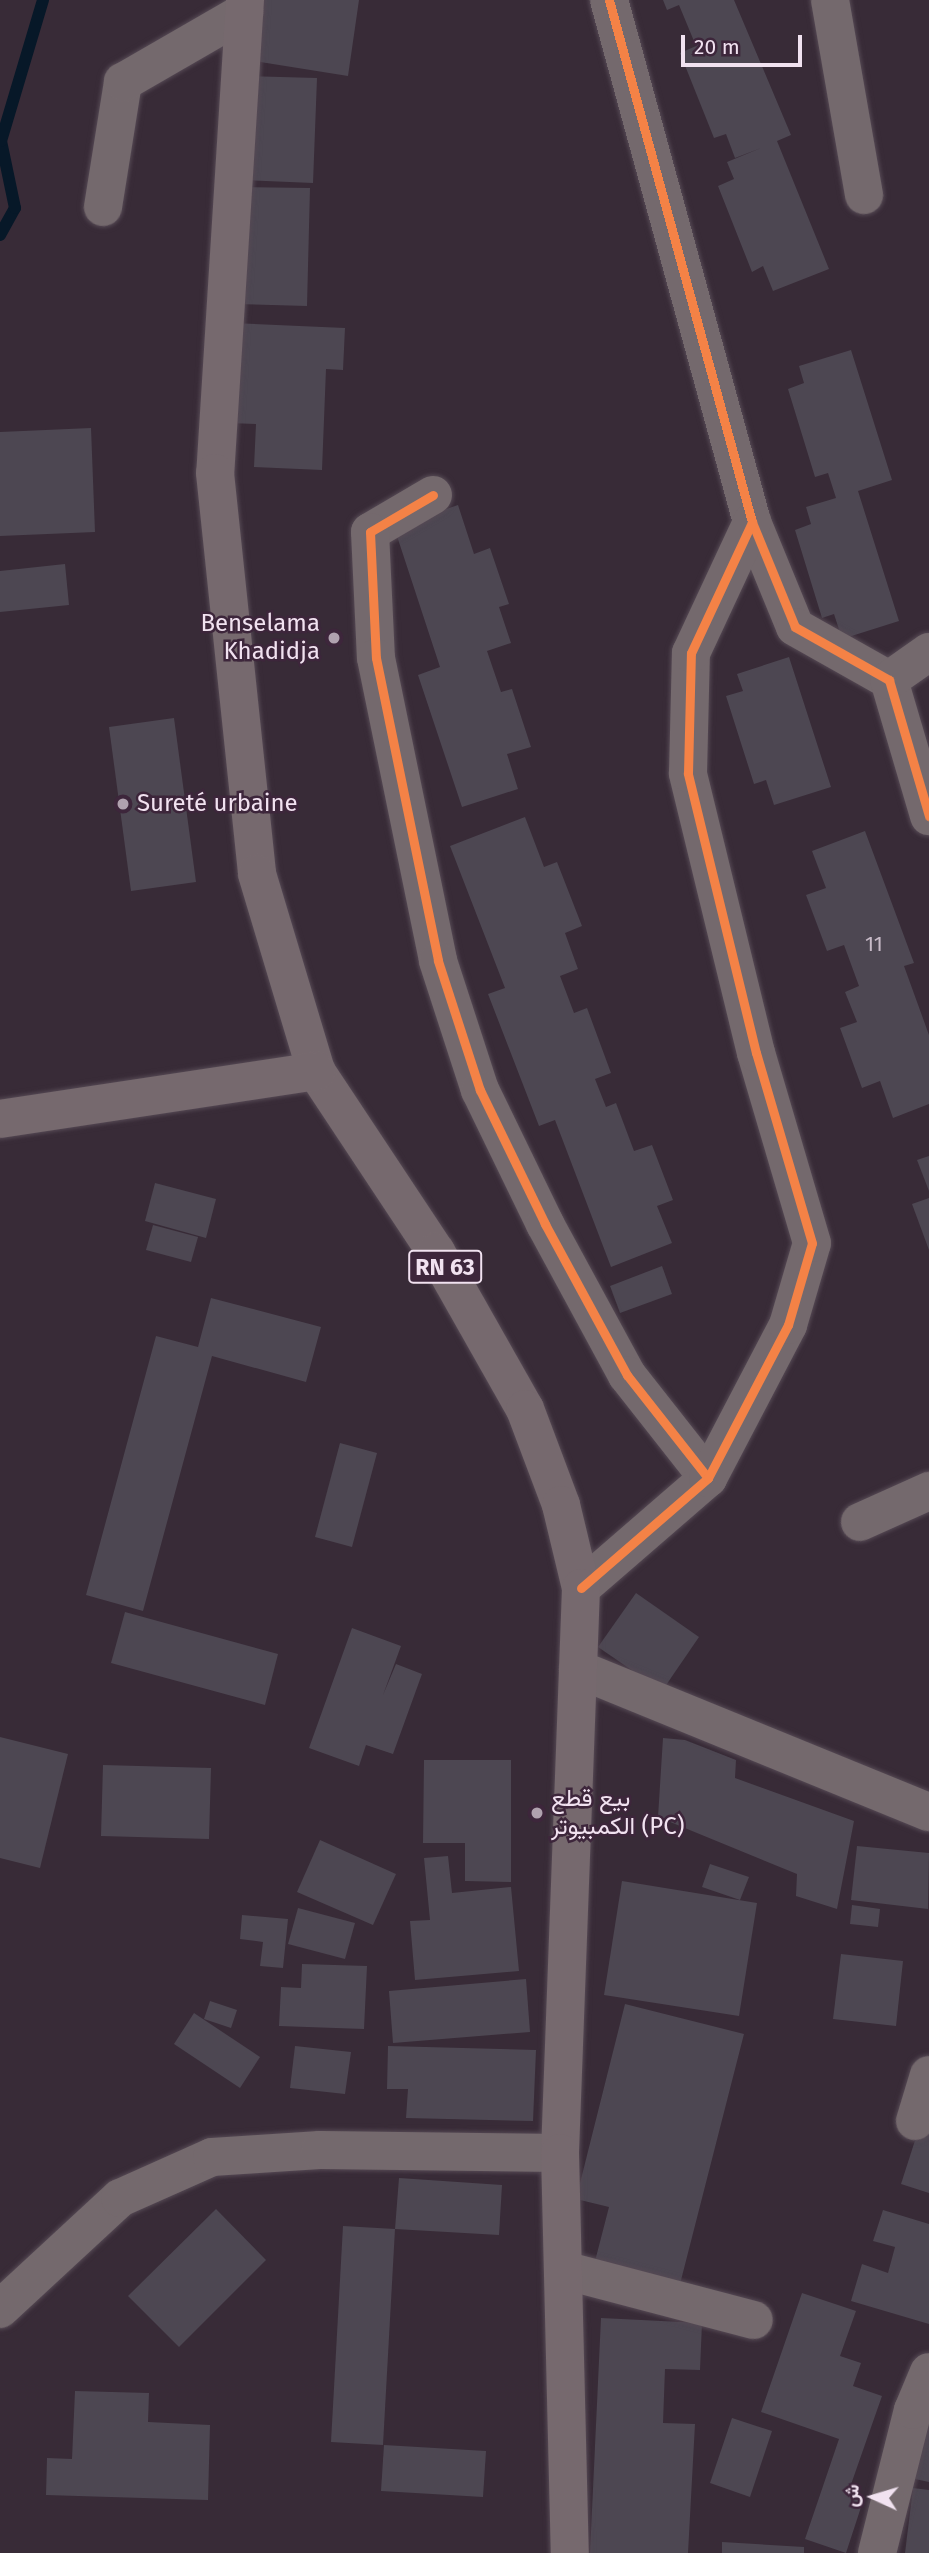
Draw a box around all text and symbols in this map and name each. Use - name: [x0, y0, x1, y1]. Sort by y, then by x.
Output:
- scale bar: [684, 21, 805, 65]
- text: 20 m: [694, 34, 740, 60]
- place label: Benselama Khadidja: [200, 610, 320, 666]
- marker: Benselama Khadidja: [326, 630, 342, 646]
- place label: Sureté urbaine: [137, 790, 298, 818]
- marker: Sureté urbaine: [115, 796, 131, 812]
- house number: 11: [865, 931, 883, 957]
- road number: RN 63: [406, 1248, 484, 1286]
- place label: بيع قطع الكمبيوتر (PC): [551, 1785, 684, 1841]
- marker: بيع قطع الكمبيوتر (PC): [529, 1805, 545, 1821]
- north arrow: [838, 2462, 908, 2532]
- text: ش: [839, 2483, 864, 2508]

